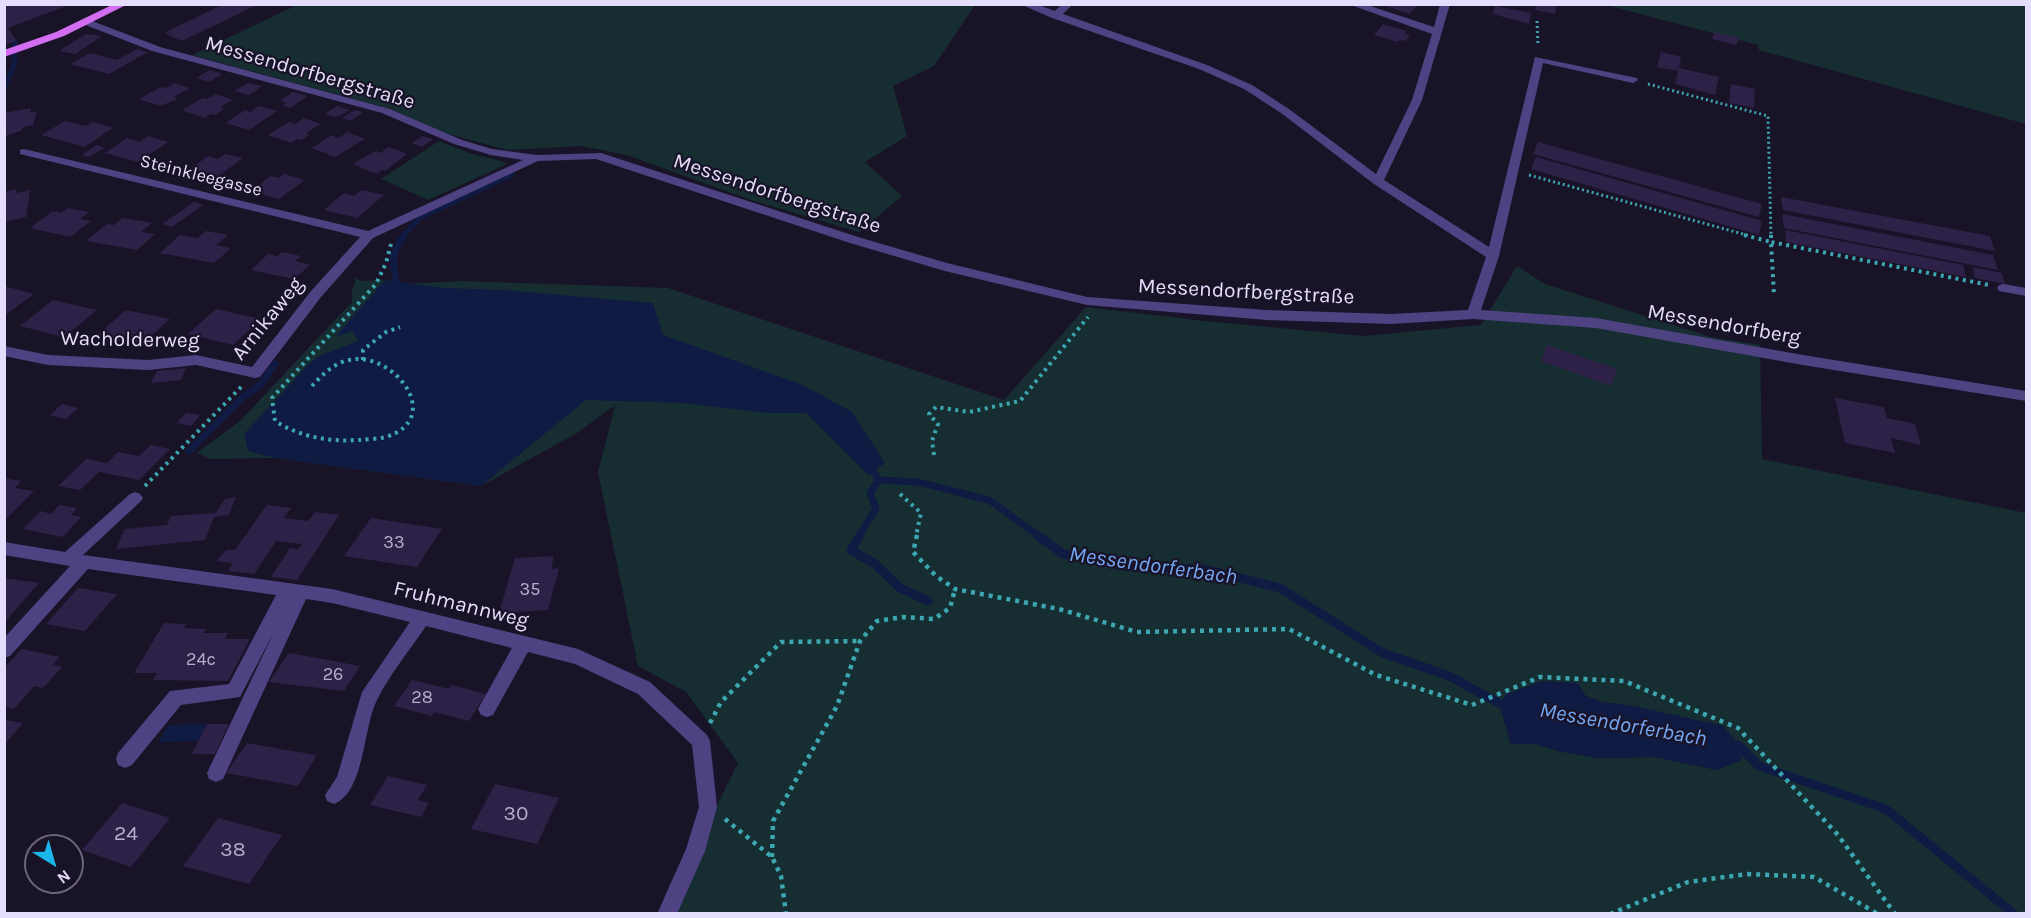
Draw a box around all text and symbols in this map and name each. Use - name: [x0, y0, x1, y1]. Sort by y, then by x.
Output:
- street label: Messendorfbergstraße: [202, 31, 418, 115]
- street label: Messendorfbergstraße: [670, 149, 884, 239]
- street label: Steinkleegasse: [138, 150, 264, 202]
- street label: Arnikaweg: [227, 272, 309, 366]
- street label: Messendorfbergstraße: [1137, 274, 1355, 310]
- street label: Messendorfberg: [1645, 299, 1803, 351]
- street label: Wacholderweg: [60, 326, 200, 354]
- house number: 33: [383, 532, 405, 554]
- water label: Messendorferbach: [1067, 541, 1239, 591]
- street label: Fruhmannweg: [391, 576, 531, 634]
- house number: 35: [520, 579, 540, 601]
- house number: 24c: [186, 649, 216, 671]
- house number: 26: [323, 664, 343, 686]
- house number: 28: [411, 687, 433, 709]
- water label: Messendorferbach: [1537, 697, 1709, 753]
- house number: 30: [504, 801, 528, 827]
- house number: 24: [114, 821, 138, 847]
- north arrow: [24, 834, 84, 894]
- house number: 38: [220, 837, 246, 863]
- text: N: [54, 866, 74, 888]

